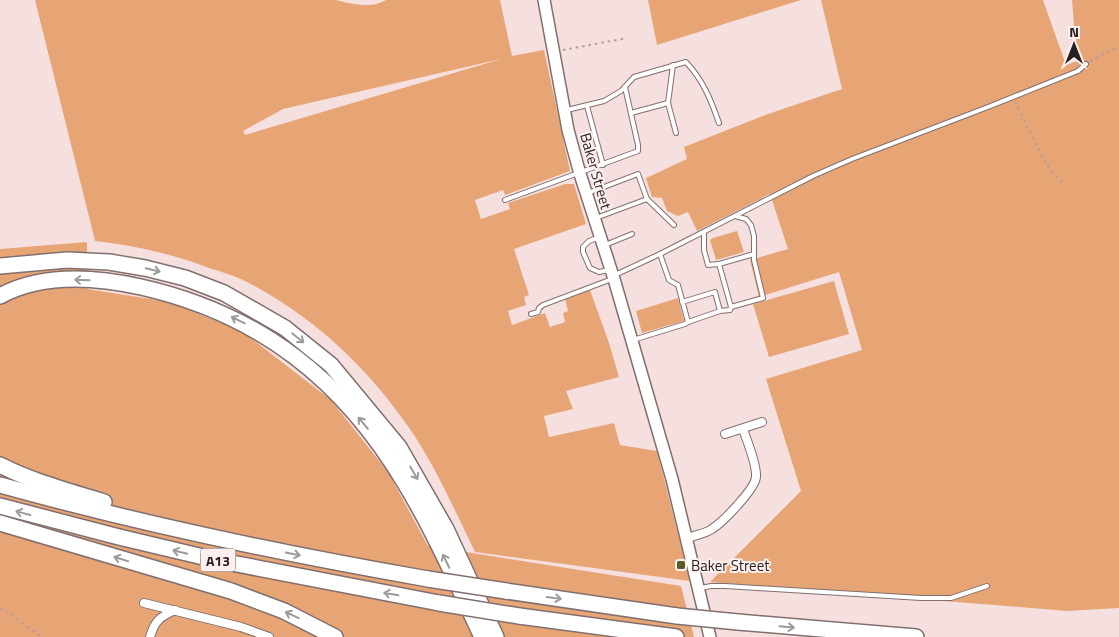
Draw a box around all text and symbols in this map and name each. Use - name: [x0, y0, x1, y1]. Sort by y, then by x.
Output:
- north arrow: [1049, 20, 1099, 70]
- text: N: [1069, 21, 1079, 42]
- street label: Baker Street: [574, 130, 618, 213]
- one-way arrow: [144, 266, 160, 275]
- one-way arrow: [74, 275, 90, 285]
- one-way arrow: [231, 315, 246, 325]
- one-way arrow: [292, 333, 305, 344]
- one-way arrow: [357, 416, 368, 429]
- one-way arrow: [409, 466, 419, 480]
- one-way arrow: [15, 507, 31, 517]
- one-way arrow: [173, 547, 189, 556]
- road number: A13: [200, 548, 236, 572]
- one-way arrow: [285, 550, 301, 559]
- one-way arrow: [114, 554, 130, 563]
- one-way arrow: [441, 554, 451, 569]
- place label: Baker Street: [691, 554, 770, 577]
- marker: Baker Street: [675, 559, 687, 571]
- one-way arrow: [384, 589, 400, 598]
- one-way arrow: [546, 593, 562, 603]
- one-way arrow: [285, 610, 300, 619]
- one-way arrow: [779, 622, 795, 631]

